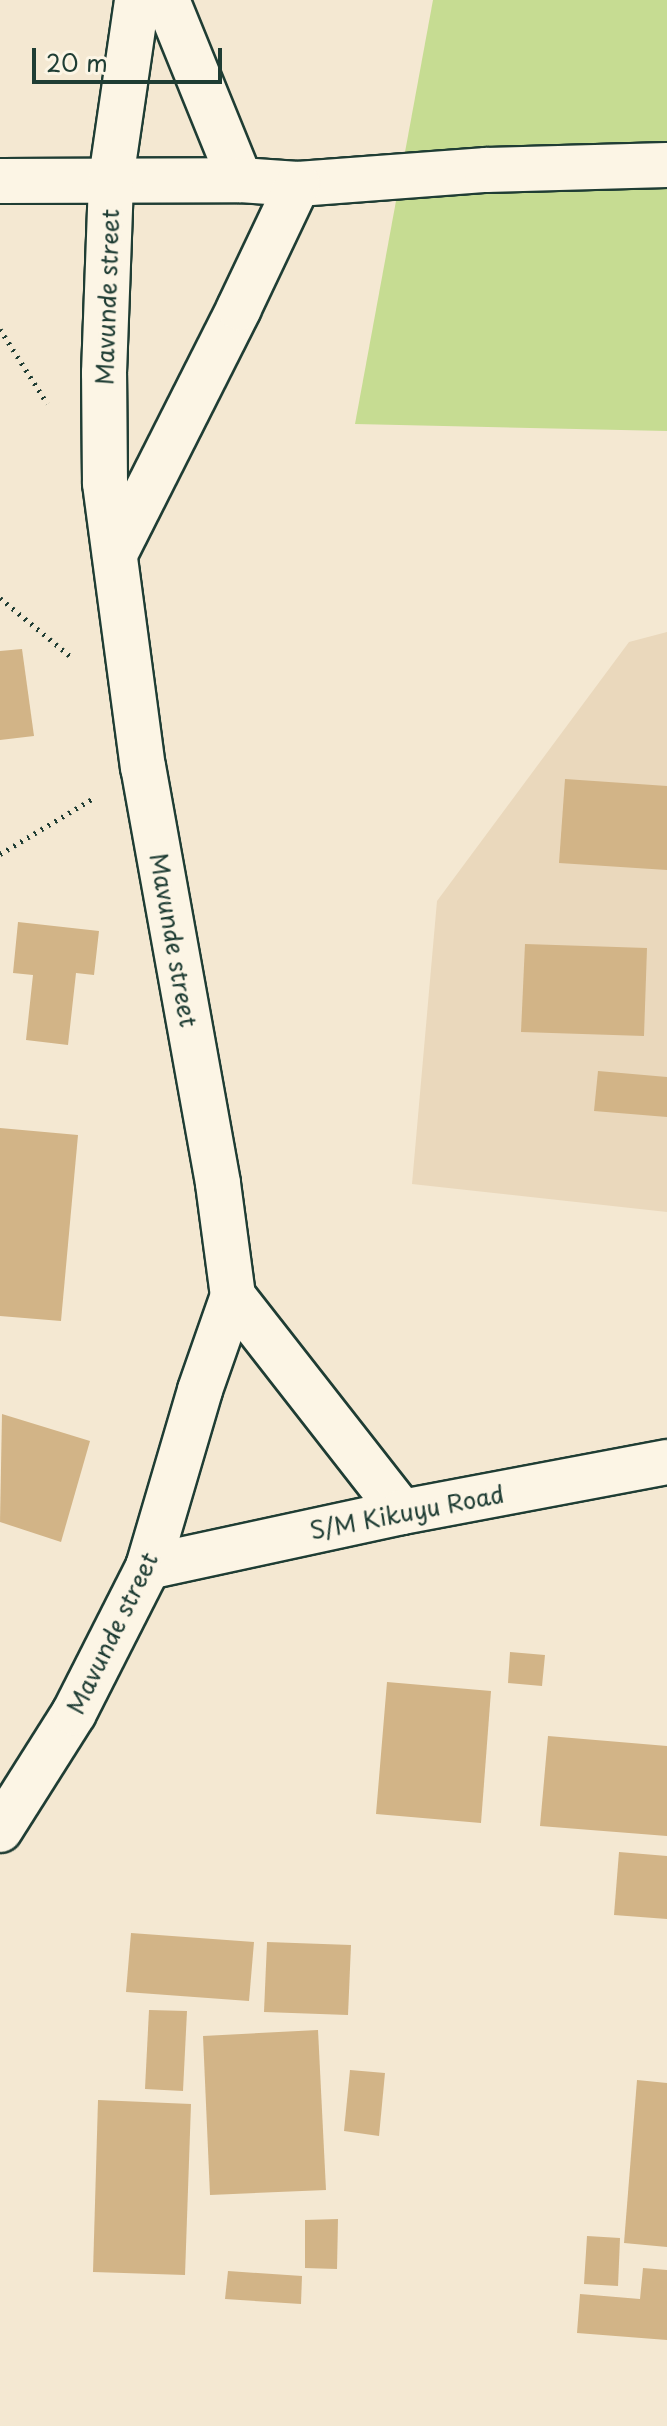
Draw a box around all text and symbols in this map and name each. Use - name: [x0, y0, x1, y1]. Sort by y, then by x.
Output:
- scale bar: [36, 32, 226, 82]
- text: 20 m: [46, 44, 108, 80]
- street label: Mavunde street: [90, 208, 124, 386]
- street label: Mavunde street: [144, 850, 204, 1030]
- street label: S/M Kikuyu Road: [306, 1479, 508, 1545]
- street label: Mavunde street: [60, 1547, 164, 1719]

